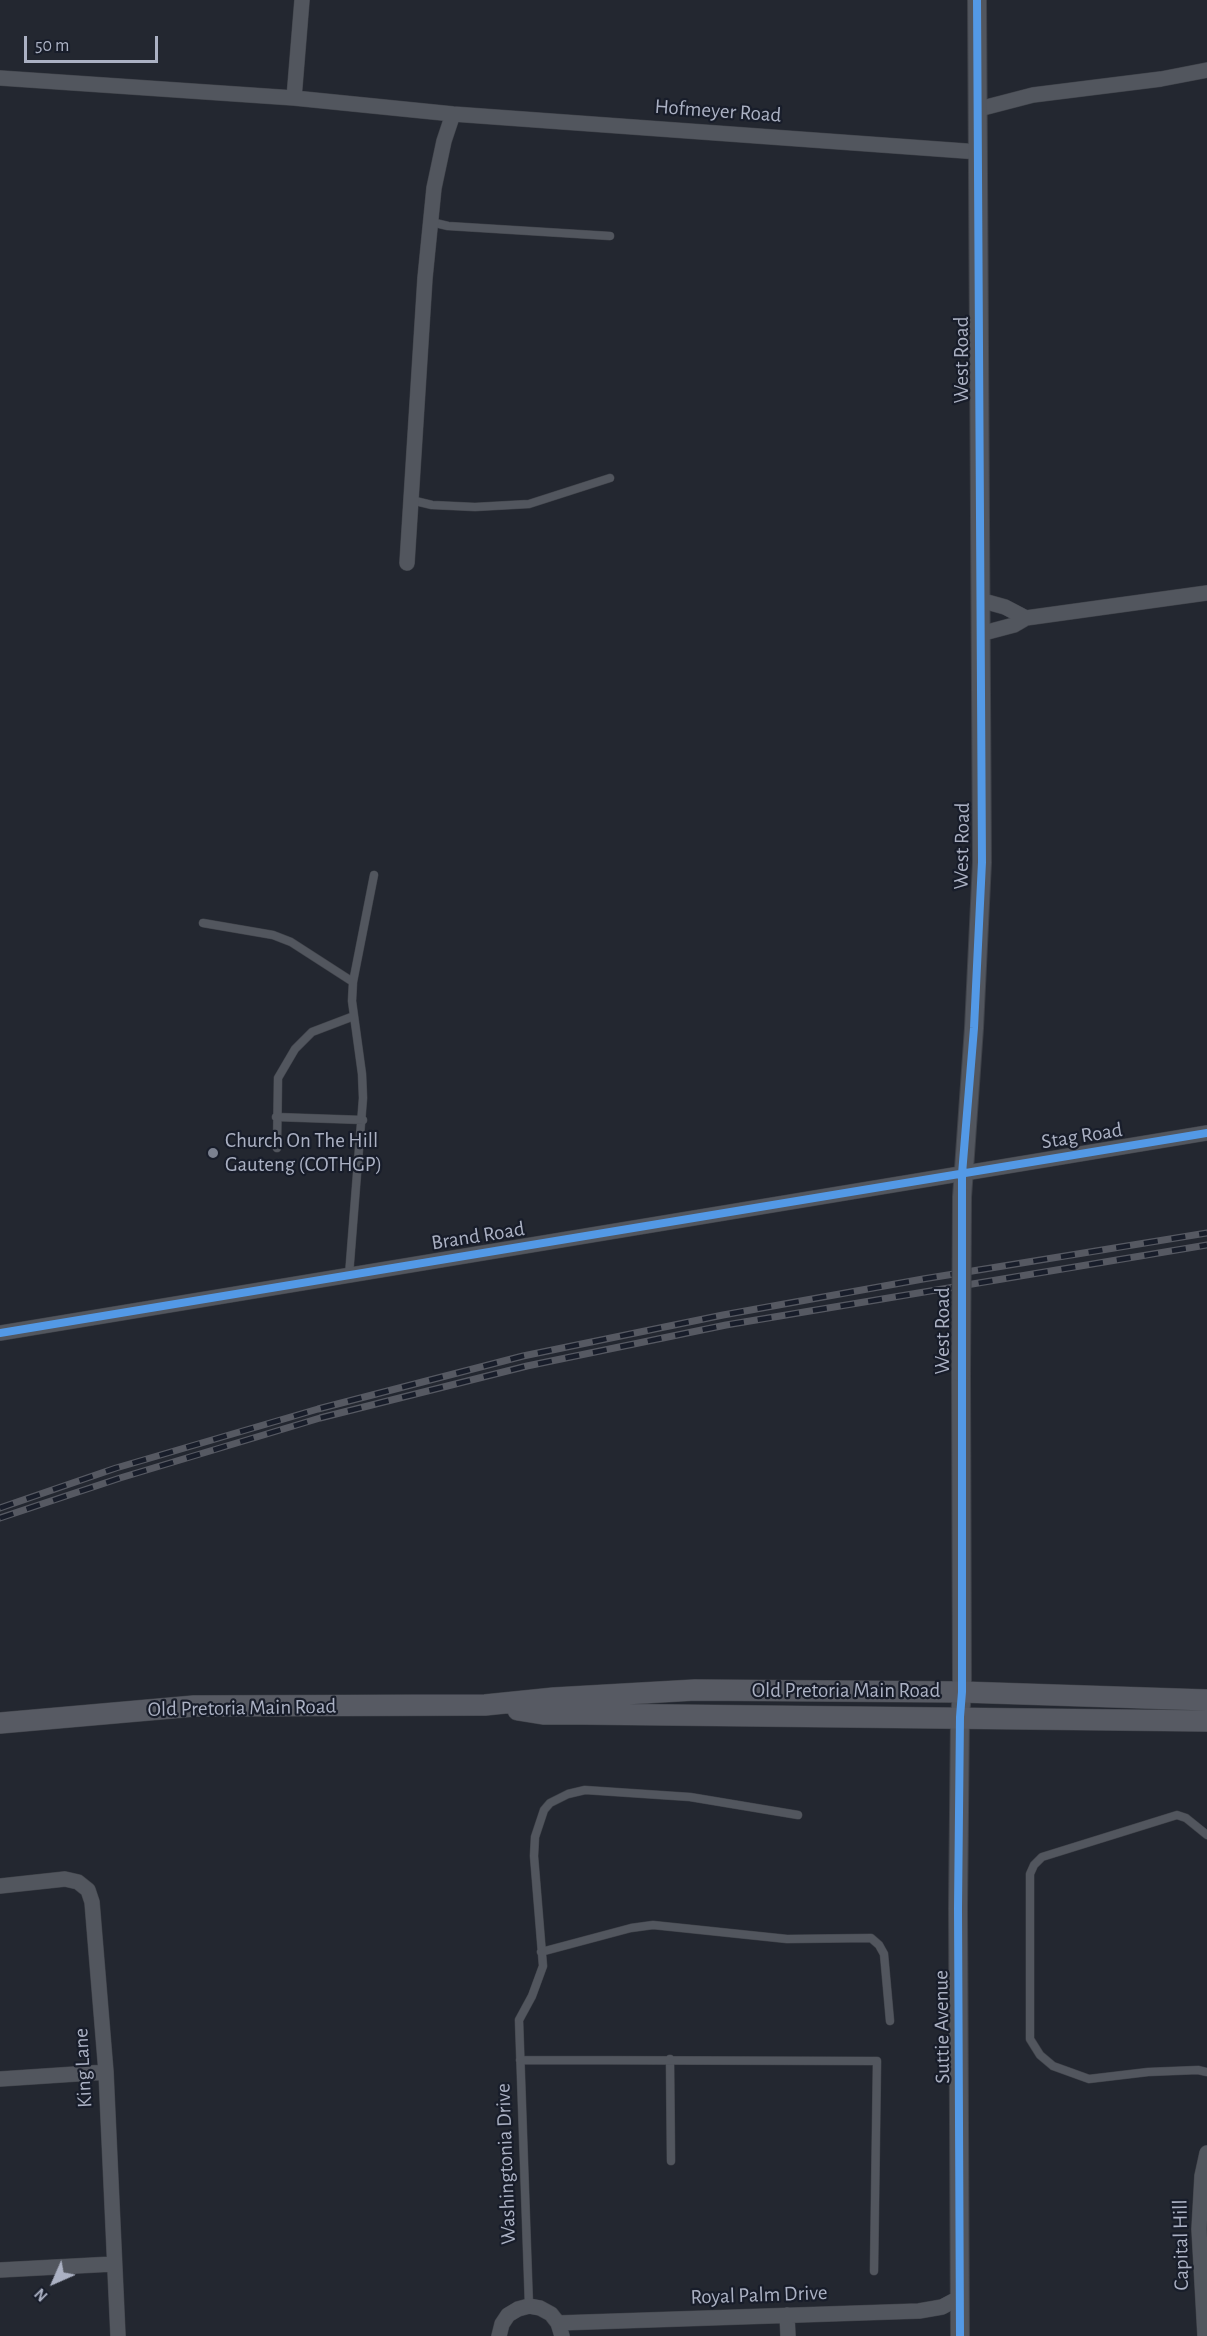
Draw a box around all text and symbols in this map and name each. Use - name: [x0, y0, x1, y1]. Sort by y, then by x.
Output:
- scale bar: [27, 24, 160, 62]
- text: 50 m: [35, 37, 69, 55]
- street label: Hofmeyer Road: [654, 94, 782, 128]
- street label: West Road: [949, 316, 975, 404]
- street label: West Road: [949, 802, 975, 890]
- street label: Stag Road: [1040, 1117, 1124, 1155]
- place label: Church On The Hill Gauteng (COTHGP): [225, 1128, 382, 1178]
- marker: Church On The Hill Gauteng (COTHGP): [206, 1146, 220, 1160]
- street label: Brand Road: [430, 1216, 526, 1256]
- street label: West Road: [930, 1287, 956, 1375]
- street label: Old Pretoria Main Road: [752, 1678, 940, 1704]
- street label: Old Pretoria Main Road: [147, 1694, 337, 1722]
- street label: Suttie Avenue: [928, 1970, 956, 2084]
- street label: King Lane: [68, 2027, 98, 2109]
- street label: Washingtonia Drive: [491, 2083, 521, 2245]
- street label: Capital Hill: [1168, 2199, 1194, 2291]
- north arrow: [24, 2252, 84, 2312]
- street label: Royal Palm Drive: [690, 2280, 828, 2310]
- text: N: [32, 2285, 51, 2304]

